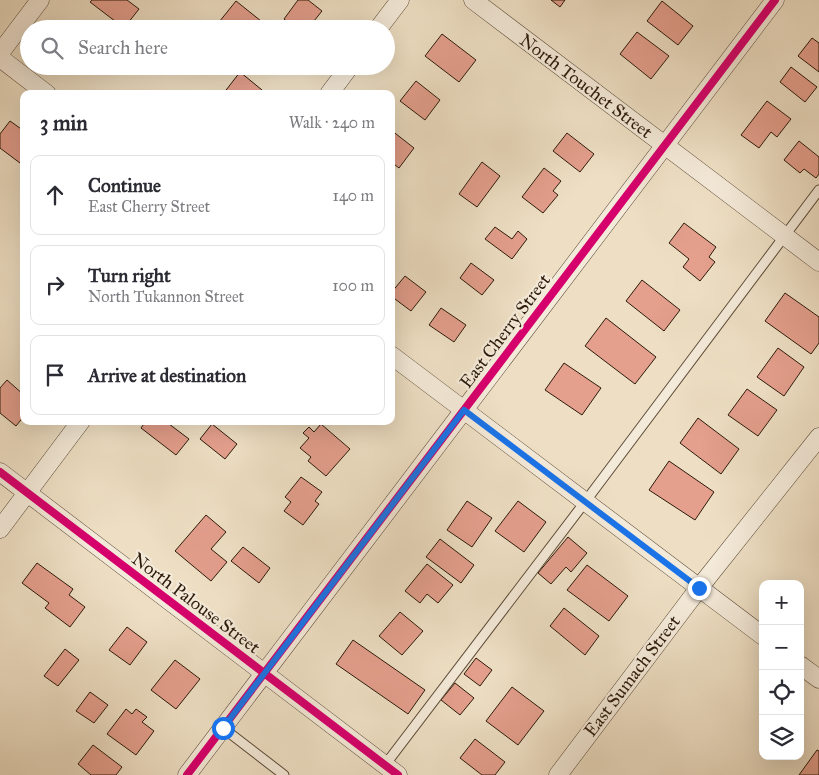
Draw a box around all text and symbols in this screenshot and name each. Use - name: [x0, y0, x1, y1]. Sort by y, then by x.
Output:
- search box: [20, 20, 395, 75]
- street label: North Touchet Street: [515, 29, 657, 144]
- icon: search: [38, 34, 66, 62]
- text: Search here: [78, 36, 168, 59]
- text: 3 min: [40, 110, 88, 136]
- text: Walk · 240 m: [289, 113, 375, 132]
- text: Continue: [88, 174, 161, 197]
- icon: ahead: [41, 181, 69, 209]
- text: 140 m: [333, 186, 374, 205]
- text: East Cherry Street: [88, 197, 210, 216]
- text: Turn right: [88, 264, 171, 287]
- street label: East Cherry Street: [455, 269, 556, 393]
- icon: right: [41, 271, 69, 299]
- text: 100 m: [332, 276, 374, 295]
- text: North Tukannon Street: [88, 287, 244, 306]
- icon: arrive: [41, 361, 69, 389]
- text: Arrive at destination: [88, 364, 246, 387]
- street label: North Palouse Street: [128, 548, 265, 659]
- route end: [688, 577, 711, 600]
- map controls: [759, 580, 804, 760]
- button: +: [759, 580, 804, 625]
- street label: East Sumach Street: [579, 611, 685, 741]
- button: −: [759, 625, 804, 670]
- button: locate: [759, 670, 804, 715]
- button: layers: [759, 715, 804, 760]
- route start: [212, 717, 235, 740]

